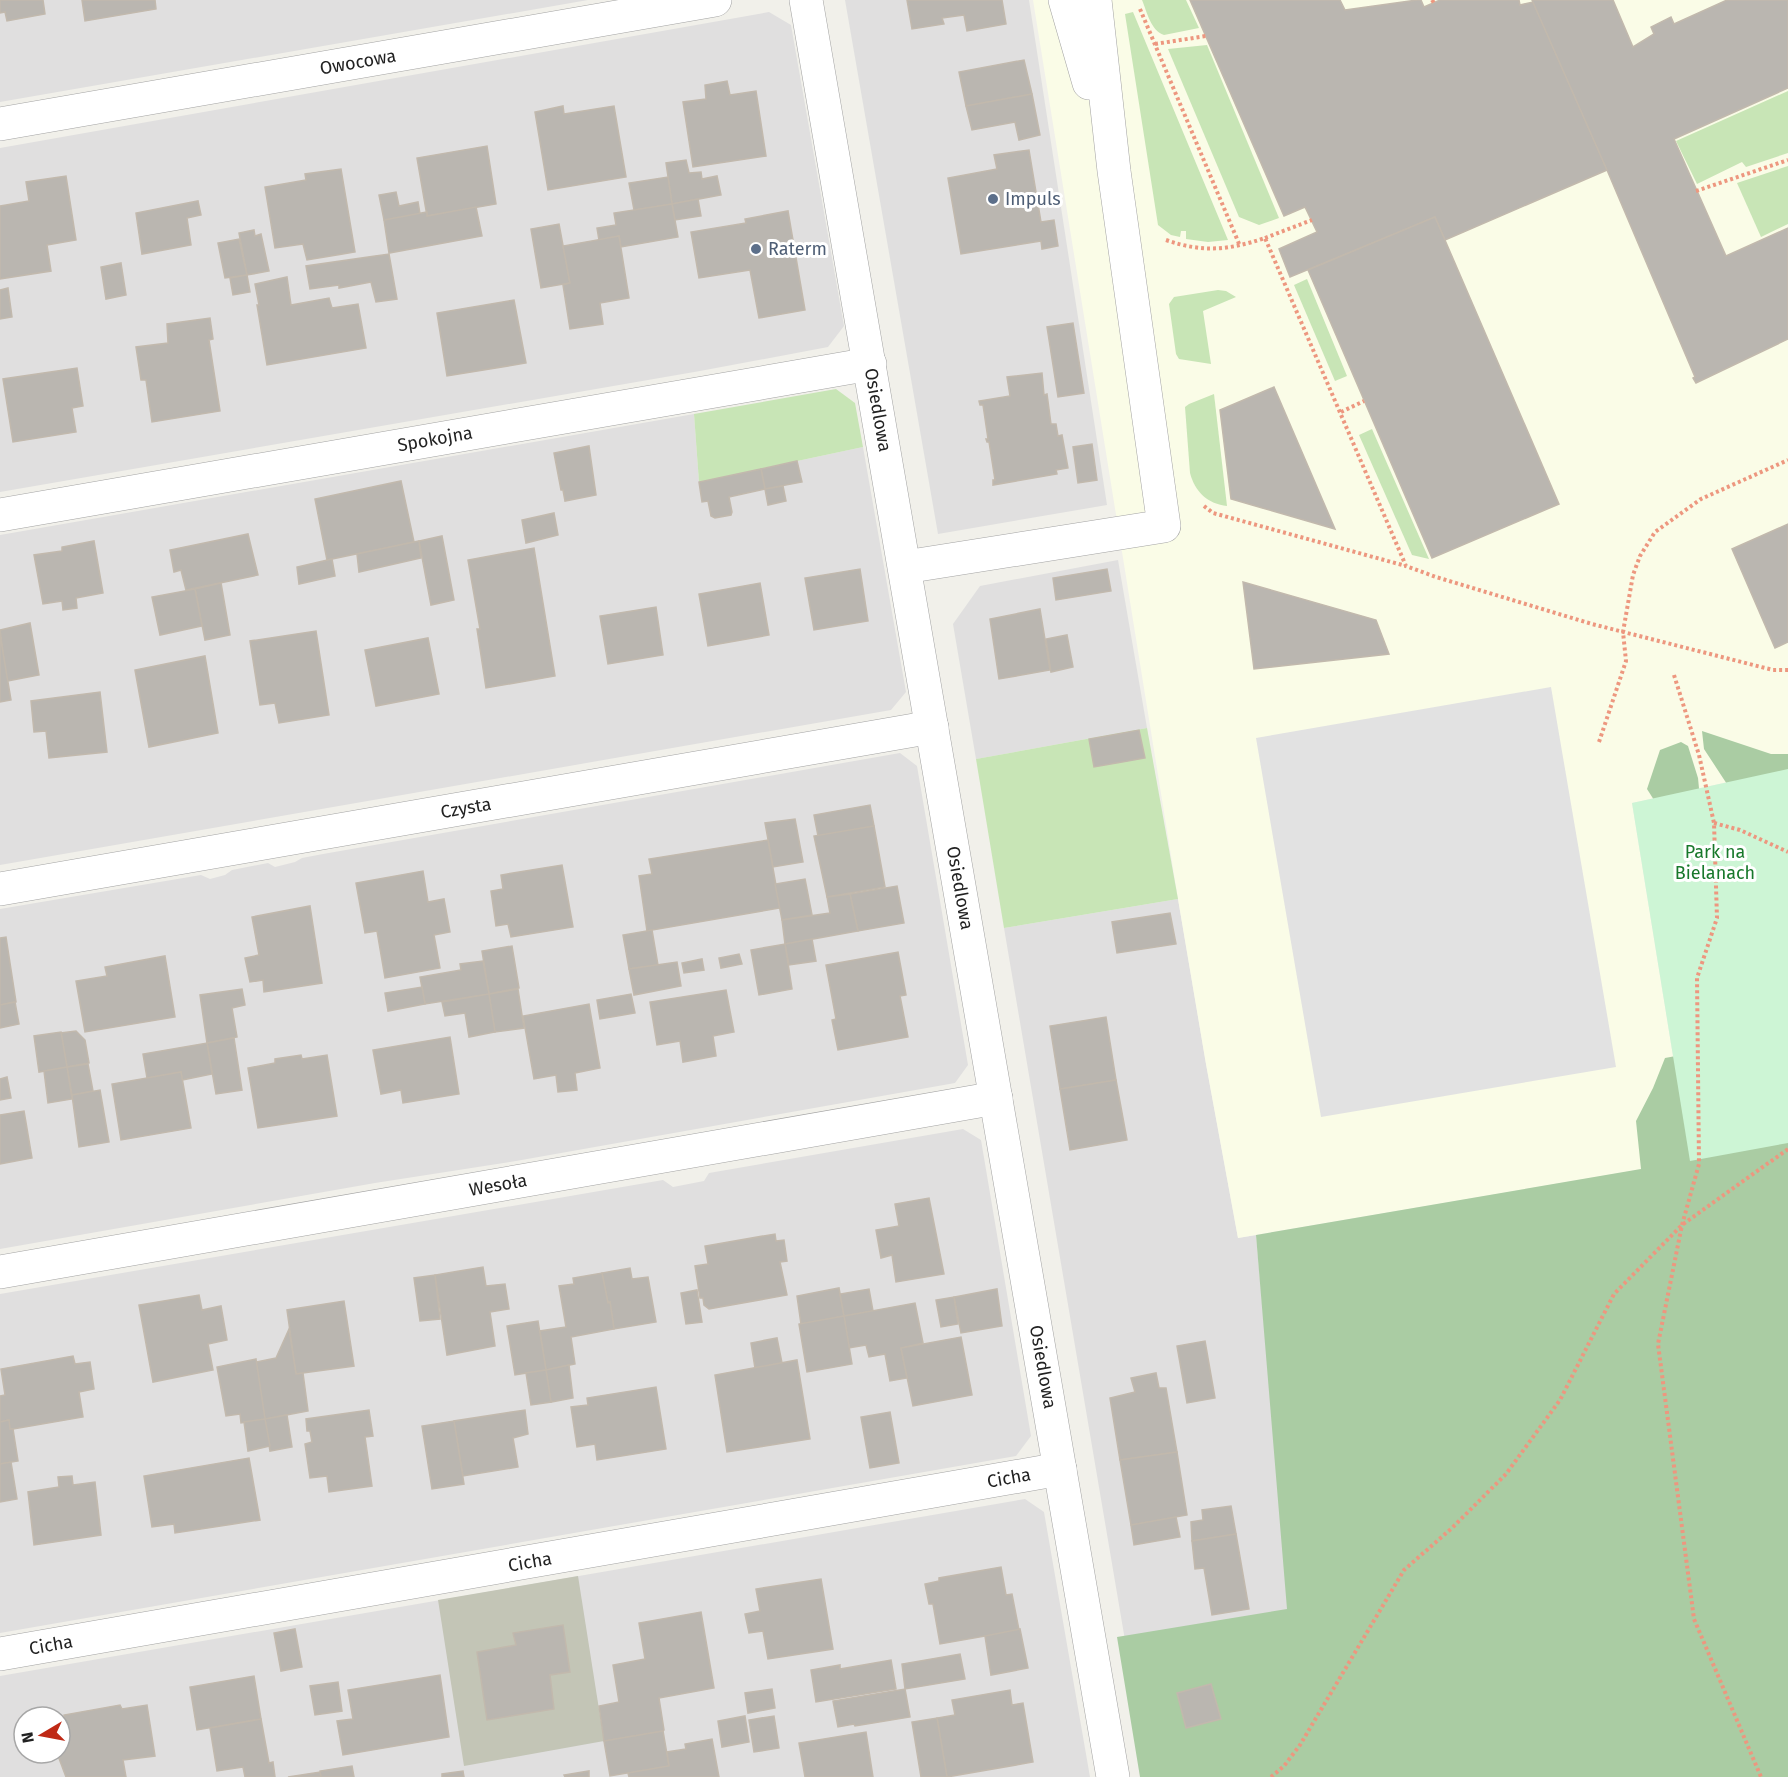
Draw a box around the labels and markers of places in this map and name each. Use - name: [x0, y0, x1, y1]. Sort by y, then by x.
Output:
- place label: Impuls: [1005, 188, 1061, 210]
- marker: Impuls: [986, 192, 1000, 206]
- place label: Raterm: [768, 238, 827, 260]
- marker: Raterm: [749, 242, 763, 256]

